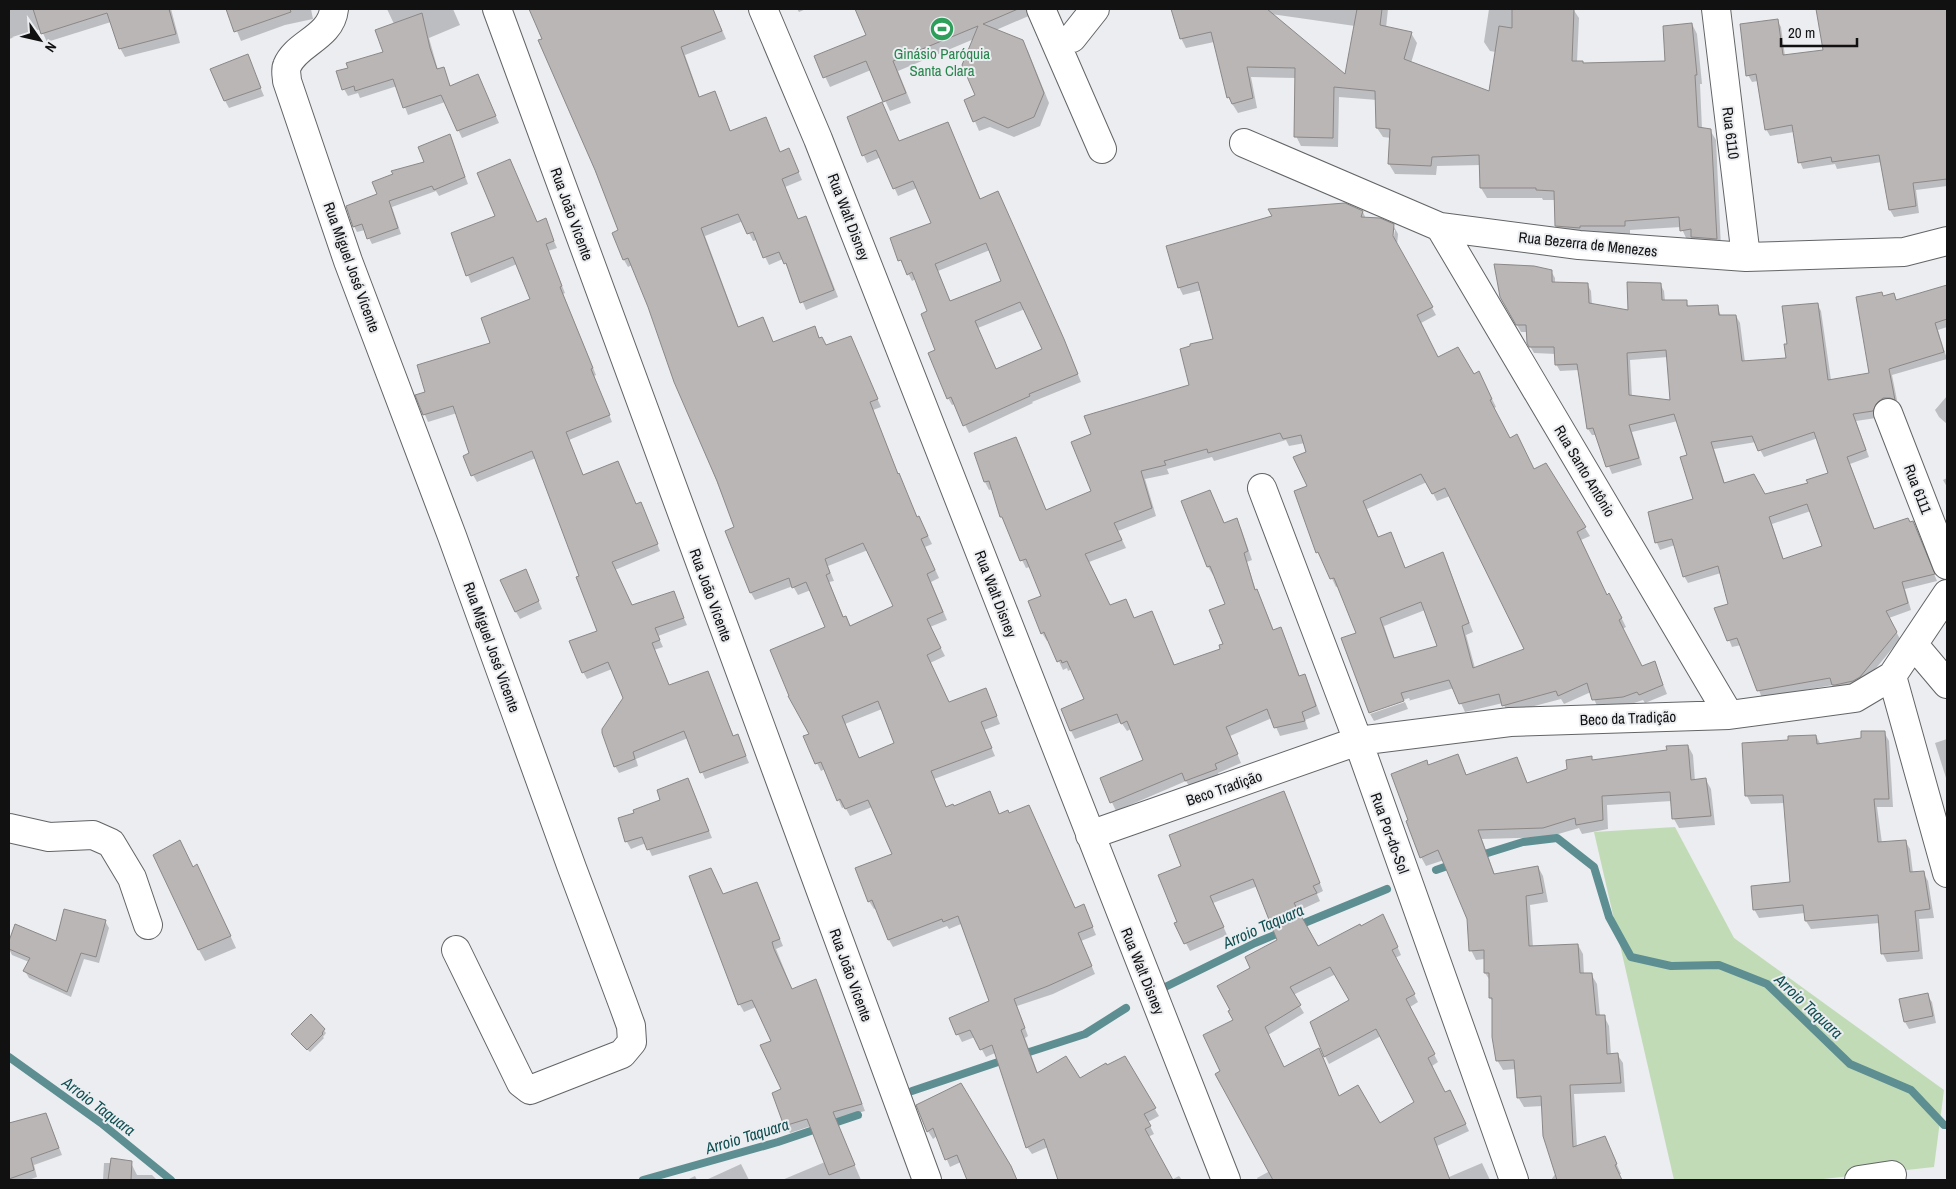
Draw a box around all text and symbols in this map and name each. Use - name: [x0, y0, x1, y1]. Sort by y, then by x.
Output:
- north arrow: [15, 15, 65, 65]
- scale bar: [1781, 15, 1857, 47]
- sports icon: Ginásio Paróquia Santa Clara: [929, 16, 955, 42]
- text: 20 m: [1788, 22, 1815, 43]
- text: N: [41, 39, 61, 56]
- place label: Ginásio Paróquia Santa Clara: [894, 43, 990, 81]
- street label: Rua 6110: [1717, 106, 1745, 160]
- street label: Rua João Vicente: [545, 165, 599, 264]
- street label: Rua Walt Disney: [823, 170, 876, 264]
- street label: Rua Miguel José Vicente: [319, 199, 385, 335]
- street label: Rua Bezerra de Menezes: [1518, 226, 1658, 262]
- street label: Rua Santo Antônio: [1549, 421, 1621, 521]
- street label: Rua 6111: [1899, 461, 1937, 517]
- street label: Rua João Vicente: [684, 546, 738, 645]
- street label: Rua Walt Disney: [970, 547, 1023, 641]
- street label: Rua Miguel José Vicente: [459, 579, 525, 715]
- street label: Beco da Tradição: [1579, 706, 1677, 730]
- street label: Beco Tradição: [1183, 765, 1265, 811]
- street label: Rua Por-do-Sol: [1366, 790, 1414, 876]
- water label: Arroio Taquara: [1218, 898, 1307, 954]
- street label: Rua Walt Disney: [1116, 924, 1170, 1018]
- street label: Rua João Vicente: [824, 926, 878, 1025]
- water label: Arroio Taquara: [1769, 968, 1848, 1043]
- water label: Arroio Taquara: [57, 1071, 140, 1141]
- water label: Arroio Taquara: [702, 1113, 791, 1159]

